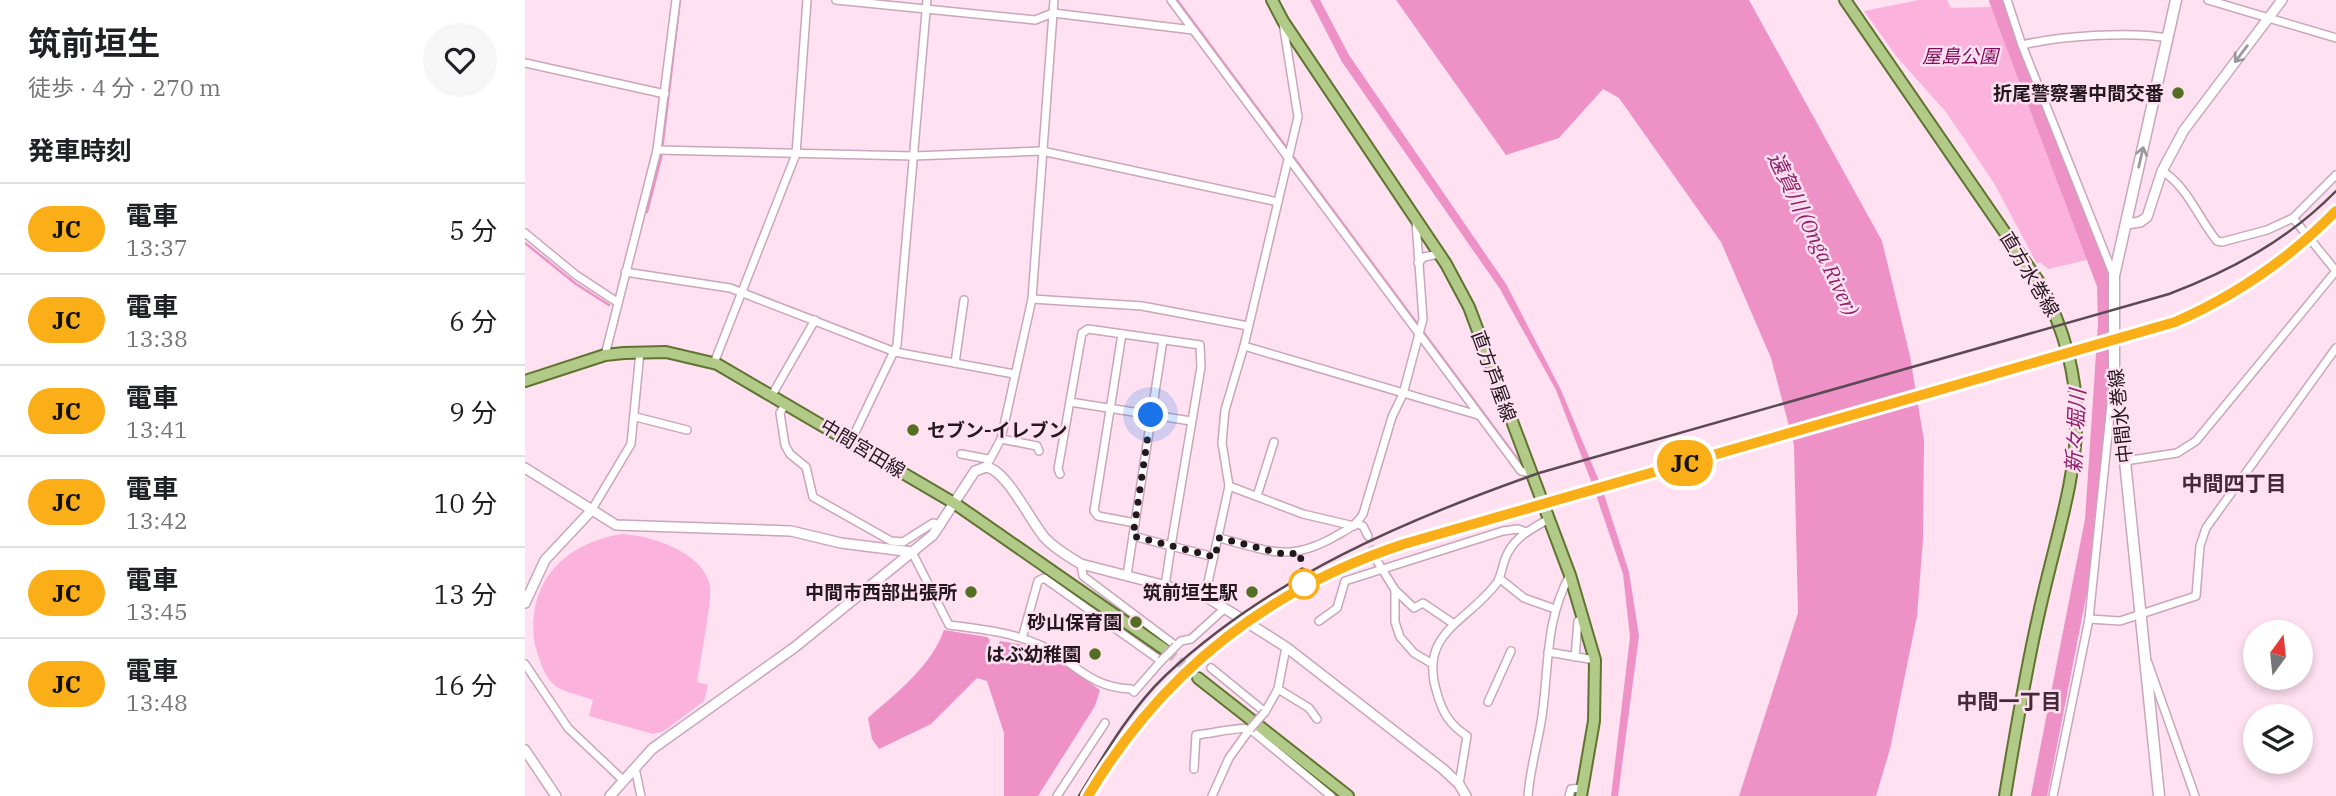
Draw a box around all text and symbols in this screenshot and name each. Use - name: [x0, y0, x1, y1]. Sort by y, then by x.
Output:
- text: 筑前垣生: [28, 21, 160, 64]
- button: heart: [423, 23, 497, 97]
- park label: 屋島公園: [1922, 44, 2001, 68]
- one-way arrow: [2233, 44, 2248, 63]
- text: 徒歩 · 4 分 · 270 m: [28, 72, 221, 102]
- place label: 折尾警察署中間交番: [1993, 81, 2164, 105]
- marker: 折尾警察署中間交番: [2170, 85, 2186, 101]
- text: 発車時刻: [28, 133, 132, 167]
- one-way arrow: [2135, 146, 2148, 169]
- water label: 遠賀川 (Onga River): [1762, 147, 1866, 320]
- text: 電車: [126, 198, 178, 232]
- text: JC: [52, 213, 81, 245]
- text: 5 分: [449, 213, 497, 247]
- street label: 直方水巻線: [1995, 227, 2065, 321]
- text: 13:37: [126, 232, 188, 262]
- text: 電車: [126, 289, 178, 323]
- text: JC: [52, 304, 81, 336]
- text: 6 分: [449, 304, 497, 338]
- text: 13:38: [126, 323, 188, 353]
- street label: 直方芦屋線: [1466, 327, 1522, 425]
- street label: 中間水巻線: [2103, 367, 2137, 465]
- text: 電車: [126, 380, 178, 414]
- water label: 新々堀川: [2059, 386, 2091, 474]
- text: JC: [52, 395, 81, 427]
- text: 9 分: [449, 395, 497, 429]
- your location: [1133, 397, 1168, 432]
- street label: 中間宮田線: [816, 413, 910, 483]
- text: 13:41: [126, 414, 188, 444]
- place label: セブン-イレブン: [927, 418, 1068, 442]
- marker: セブン-イレブン: [905, 422, 921, 438]
- line badge: JC: [1653, 440, 1717, 486]
- text: JC: [1671, 447, 1699, 479]
- district label: 中間四丁目: [2182, 469, 2287, 497]
- text: 電車: [126, 471, 178, 505]
- text: JC: [52, 486, 81, 518]
- text: 10 分: [434, 486, 497, 520]
- text: 13:42: [126, 505, 188, 535]
- text: 電車: [126, 562, 178, 596]
- unlabelled marker: [1289, 569, 1319, 599]
- text: JC: [52, 577, 81, 609]
- text: 13 分: [434, 577, 497, 611]
- place label: 中間市西部出張所: [805, 580, 957, 604]
- place label: 筑前垣生駅: [1143, 580, 1238, 604]
- marker: 中間市西部出張所: [963, 584, 979, 600]
- marker: 筑前垣生駅: [1244, 584, 1260, 600]
- text: 13:45: [126, 596, 188, 626]
- place label: 砂山保育園: [1027, 610, 1122, 634]
- marker: 砂山保育園: [1128, 614, 1144, 630]
- north arrow: [2243, 620, 2313, 690]
- map controls: [2243, 620, 2313, 774]
- place label: はぶ幼稚園: [986, 642, 1081, 666]
- marker: はぶ幼稚園: [1087, 646, 1103, 662]
- text: 電車: [126, 653, 178, 687]
- text: JC: [52, 668, 81, 700]
- text: 16 分: [434, 668, 497, 702]
- text: 13:48: [126, 687, 188, 717]
- district label: 中間一丁目: [1957, 687, 2062, 715]
- button: layers: [2243, 704, 2313, 774]

